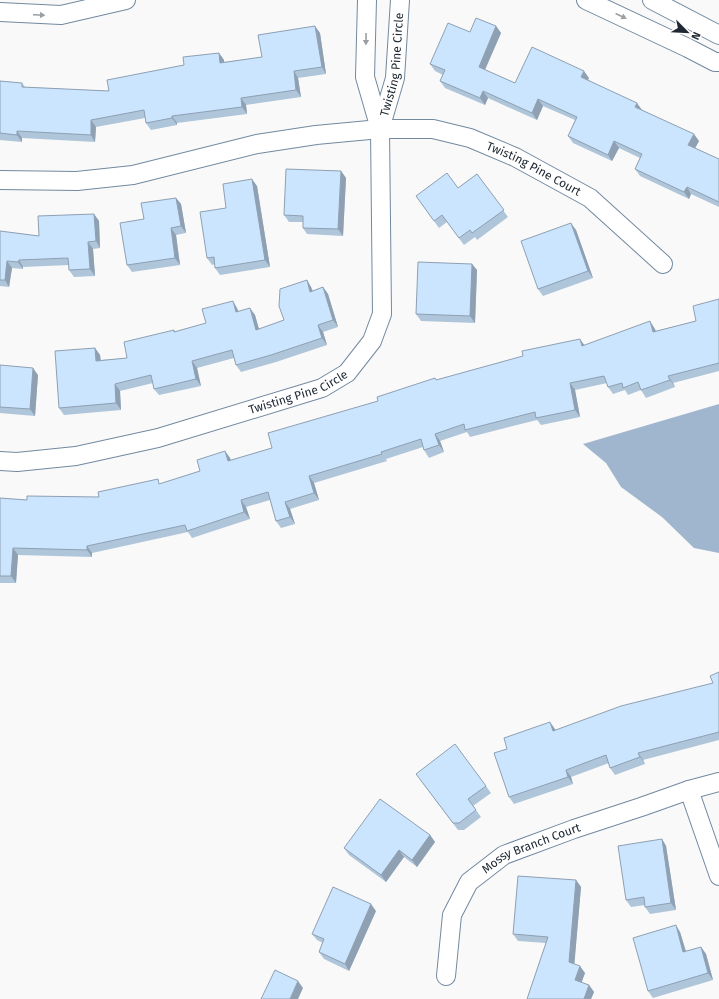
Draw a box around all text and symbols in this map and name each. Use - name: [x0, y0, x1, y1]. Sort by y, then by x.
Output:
- one-way arrow: [33, 11, 45, 18]
- street label: Twisting Pine Circle: [377, 12, 406, 118]
- north arrow: [667, 12, 707, 52]
- one-way arrow: [616, 14, 628, 20]
- text: N: [688, 30, 703, 42]
- one-way arrow: [363, 33, 369, 46]
- street label: Twisting Pine Court: [484, 139, 584, 199]
- street label: Twisting Pine Circle: [247, 367, 350, 417]
- street label: Mossy Branch Court: [479, 820, 583, 876]

